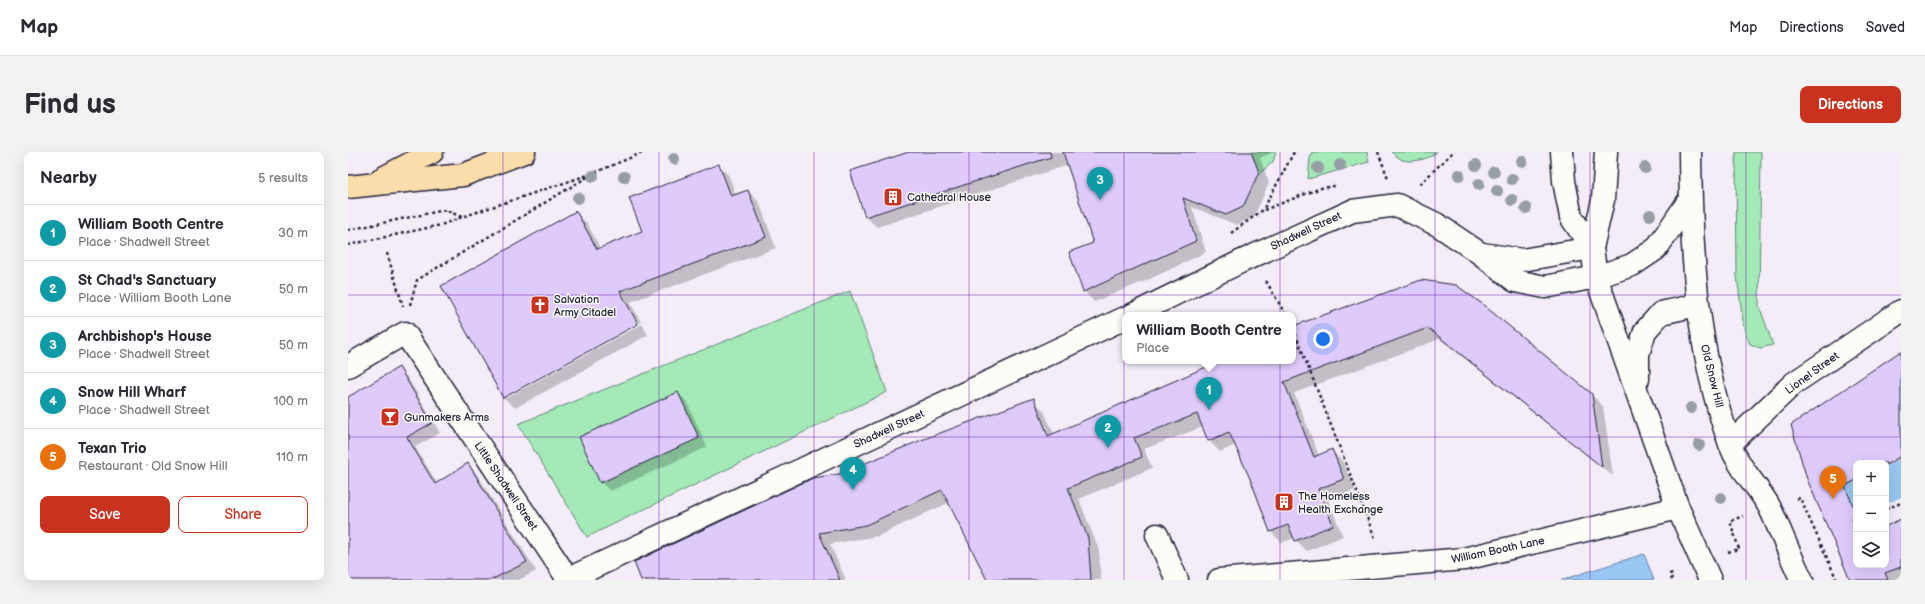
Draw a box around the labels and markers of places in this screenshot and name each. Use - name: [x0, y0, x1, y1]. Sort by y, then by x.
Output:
- pin: 3: [1087, 167, 1113, 200]
- building icon: Cathedral House: [882, 186, 904, 208]
- place label: Cathedral House: [907, 191, 991, 204]
- place label: Salvation Army Citadel: [554, 293, 616, 319]
- church icon: Salvation Army Citadel: [529, 294, 551, 316]
- pin: 1: [1196, 377, 1222, 410]
- bar icon: Gunmakers Arms: [379, 406, 401, 428]
- place label: Gunmakers Arms: [404, 411, 490, 424]
- pin: 2: [1095, 415, 1121, 448]
- pin: 4: [840, 457, 866, 490]
- pin: 5: [1820, 466, 1846, 499]
- place label: The Homeless Health Exchange: [1298, 490, 1383, 516]
- building icon: The Homeless Health Exchange: [1273, 491, 1295, 513]

